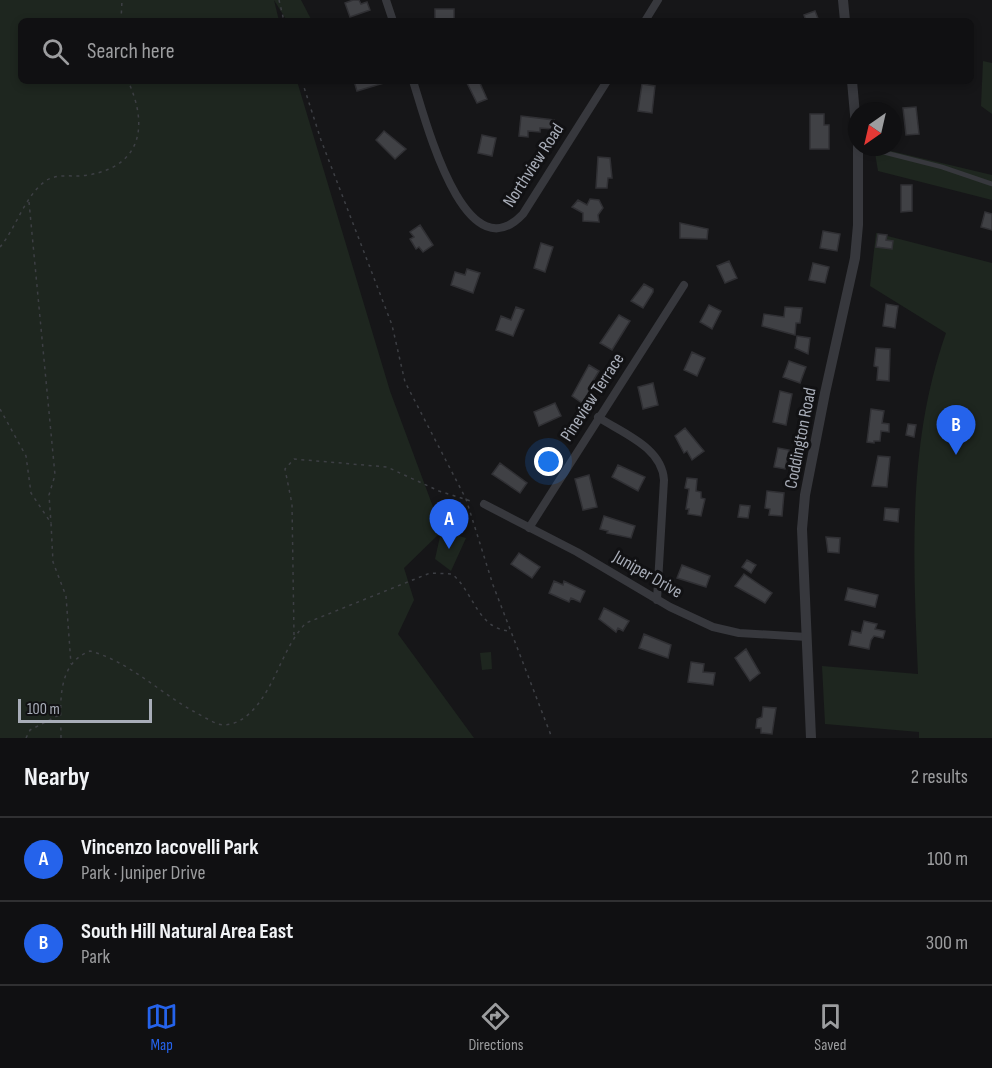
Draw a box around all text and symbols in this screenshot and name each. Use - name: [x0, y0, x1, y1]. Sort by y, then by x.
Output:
- search box: [18, 18, 974, 84]
- icon: search: [39, 35, 72, 68]
- text: Search here: [87, 38, 174, 65]
- north arrow: [848, 102, 902, 156]
- street label: Northview Road: [499, 119, 568, 211]
- street label: Pineview Terrace: [556, 349, 629, 445]
- street label: Coddington Road: [780, 386, 821, 490]
- pin: B: [936, 406, 976, 455]
- your location: [534, 447, 563, 476]
- pin: A: [430, 500, 468, 549]
- street label: Juniper Drive: [609, 546, 686, 603]
- scale bar: [18, 696, 152, 724]
- text: 100 m: [27, 700, 60, 719]
- text: Nearby: [24, 762, 90, 793]
- text: 2 results: [911, 765, 968, 789]
- text: Vincenzo Iacovelli Park: [81, 834, 258, 861]
- text: A: [39, 847, 48, 871]
- text: 100 m: [927, 847, 968, 871]
- text: Park · Juniper Drive: [81, 861, 206, 885]
- text: South Hill Natural Area East: [81, 918, 293, 945]
- text: B: [39, 931, 48, 955]
- text: 300 m: [926, 931, 968, 955]
- text: Park: [81, 945, 110, 969]
- tab: Map: [145, 1000, 178, 1055]
- tab: Directions: [468, 1000, 524, 1055]
- tab: Saved: [814, 1000, 847, 1055]

